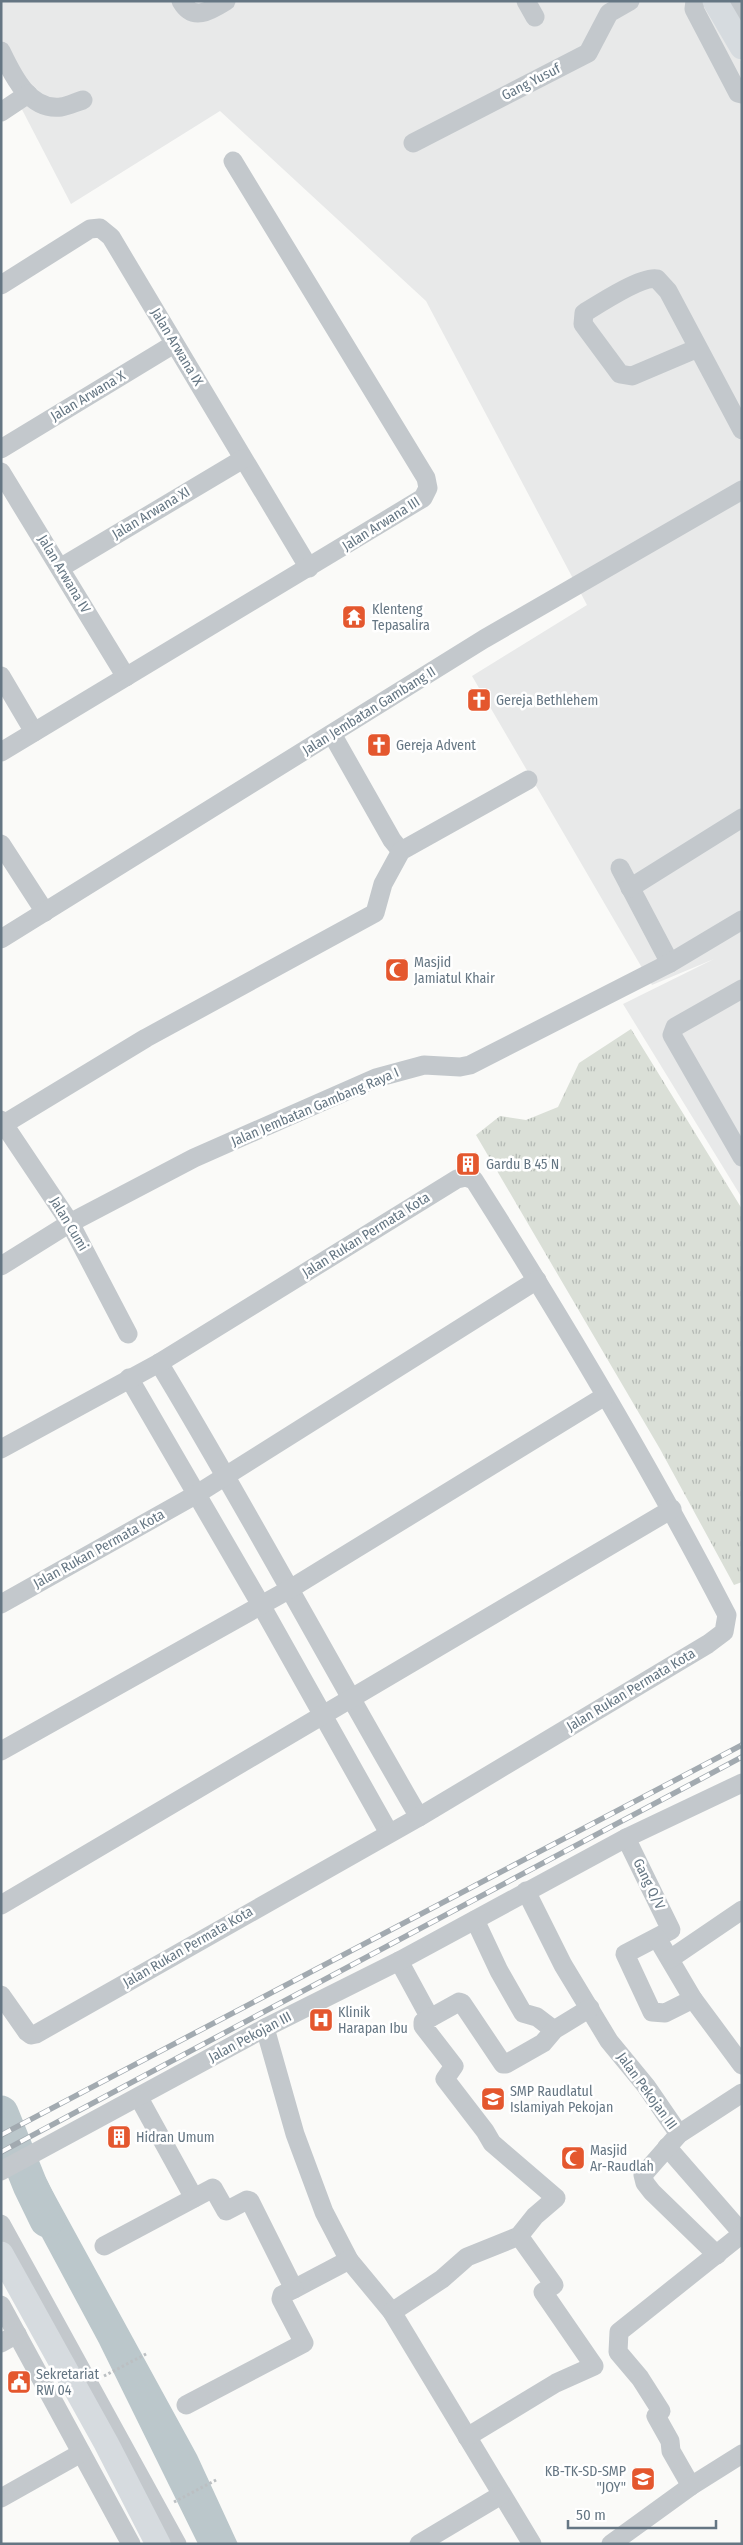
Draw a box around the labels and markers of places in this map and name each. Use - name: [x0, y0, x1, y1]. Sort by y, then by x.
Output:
- place label: Klenteng Tepasalira: [372, 601, 430, 634]
- temple icon: Klenteng Tepasalira: [341, 604, 367, 630]
- church icon: Gereja Bethlehem: [466, 687, 492, 713]
- place label: Gereja Bethlehem: [496, 692, 598, 709]
- church icon: Gereja Advent: [366, 732, 392, 758]
- place label: Gereja Advent: [396, 737, 476, 754]
- place label: Masjid Jamiatul Khair: [414, 954, 495, 987]
- mosque icon: Masjid Jamiatul Khair: [384, 957, 410, 983]
- building icon: Gardu B 45 N: [455, 1151, 481, 1177]
- place label: Gardu B 45 N: [486, 1156, 559, 1173]
- place label: Klinik Harapan Ibu: [338, 2004, 408, 2037]
- hospital icon: Klinik Harapan Ibu: [308, 2007, 334, 2033]
- place label: SMP Raudlatul Islamiyah Pekojan: [510, 2083, 613, 2116]
- school or university icon: SMP Raudlatul Islamiyah Pekojan: [480, 2086, 506, 2112]
- building icon: Hidran Umum: [106, 2124, 132, 2150]
- place label: Hidran Umum: [136, 2129, 215, 2146]
- place label: Masjid Ar-Raudlah: [590, 2142, 654, 2175]
- mosque icon: Masjid Ar-Raudlah: [560, 2145, 586, 2171]
- place label: Sekretariat RW 04: [36, 2366, 99, 2399]
- public building icon: Sekretariat RW 04: [6, 2369, 32, 2395]
- place label: KB-TK-SD-SMP "JOY": [545, 2463, 626, 2496]
- school or university icon: KB-TK-SD-SMP "JOY": [630, 2466, 656, 2492]

